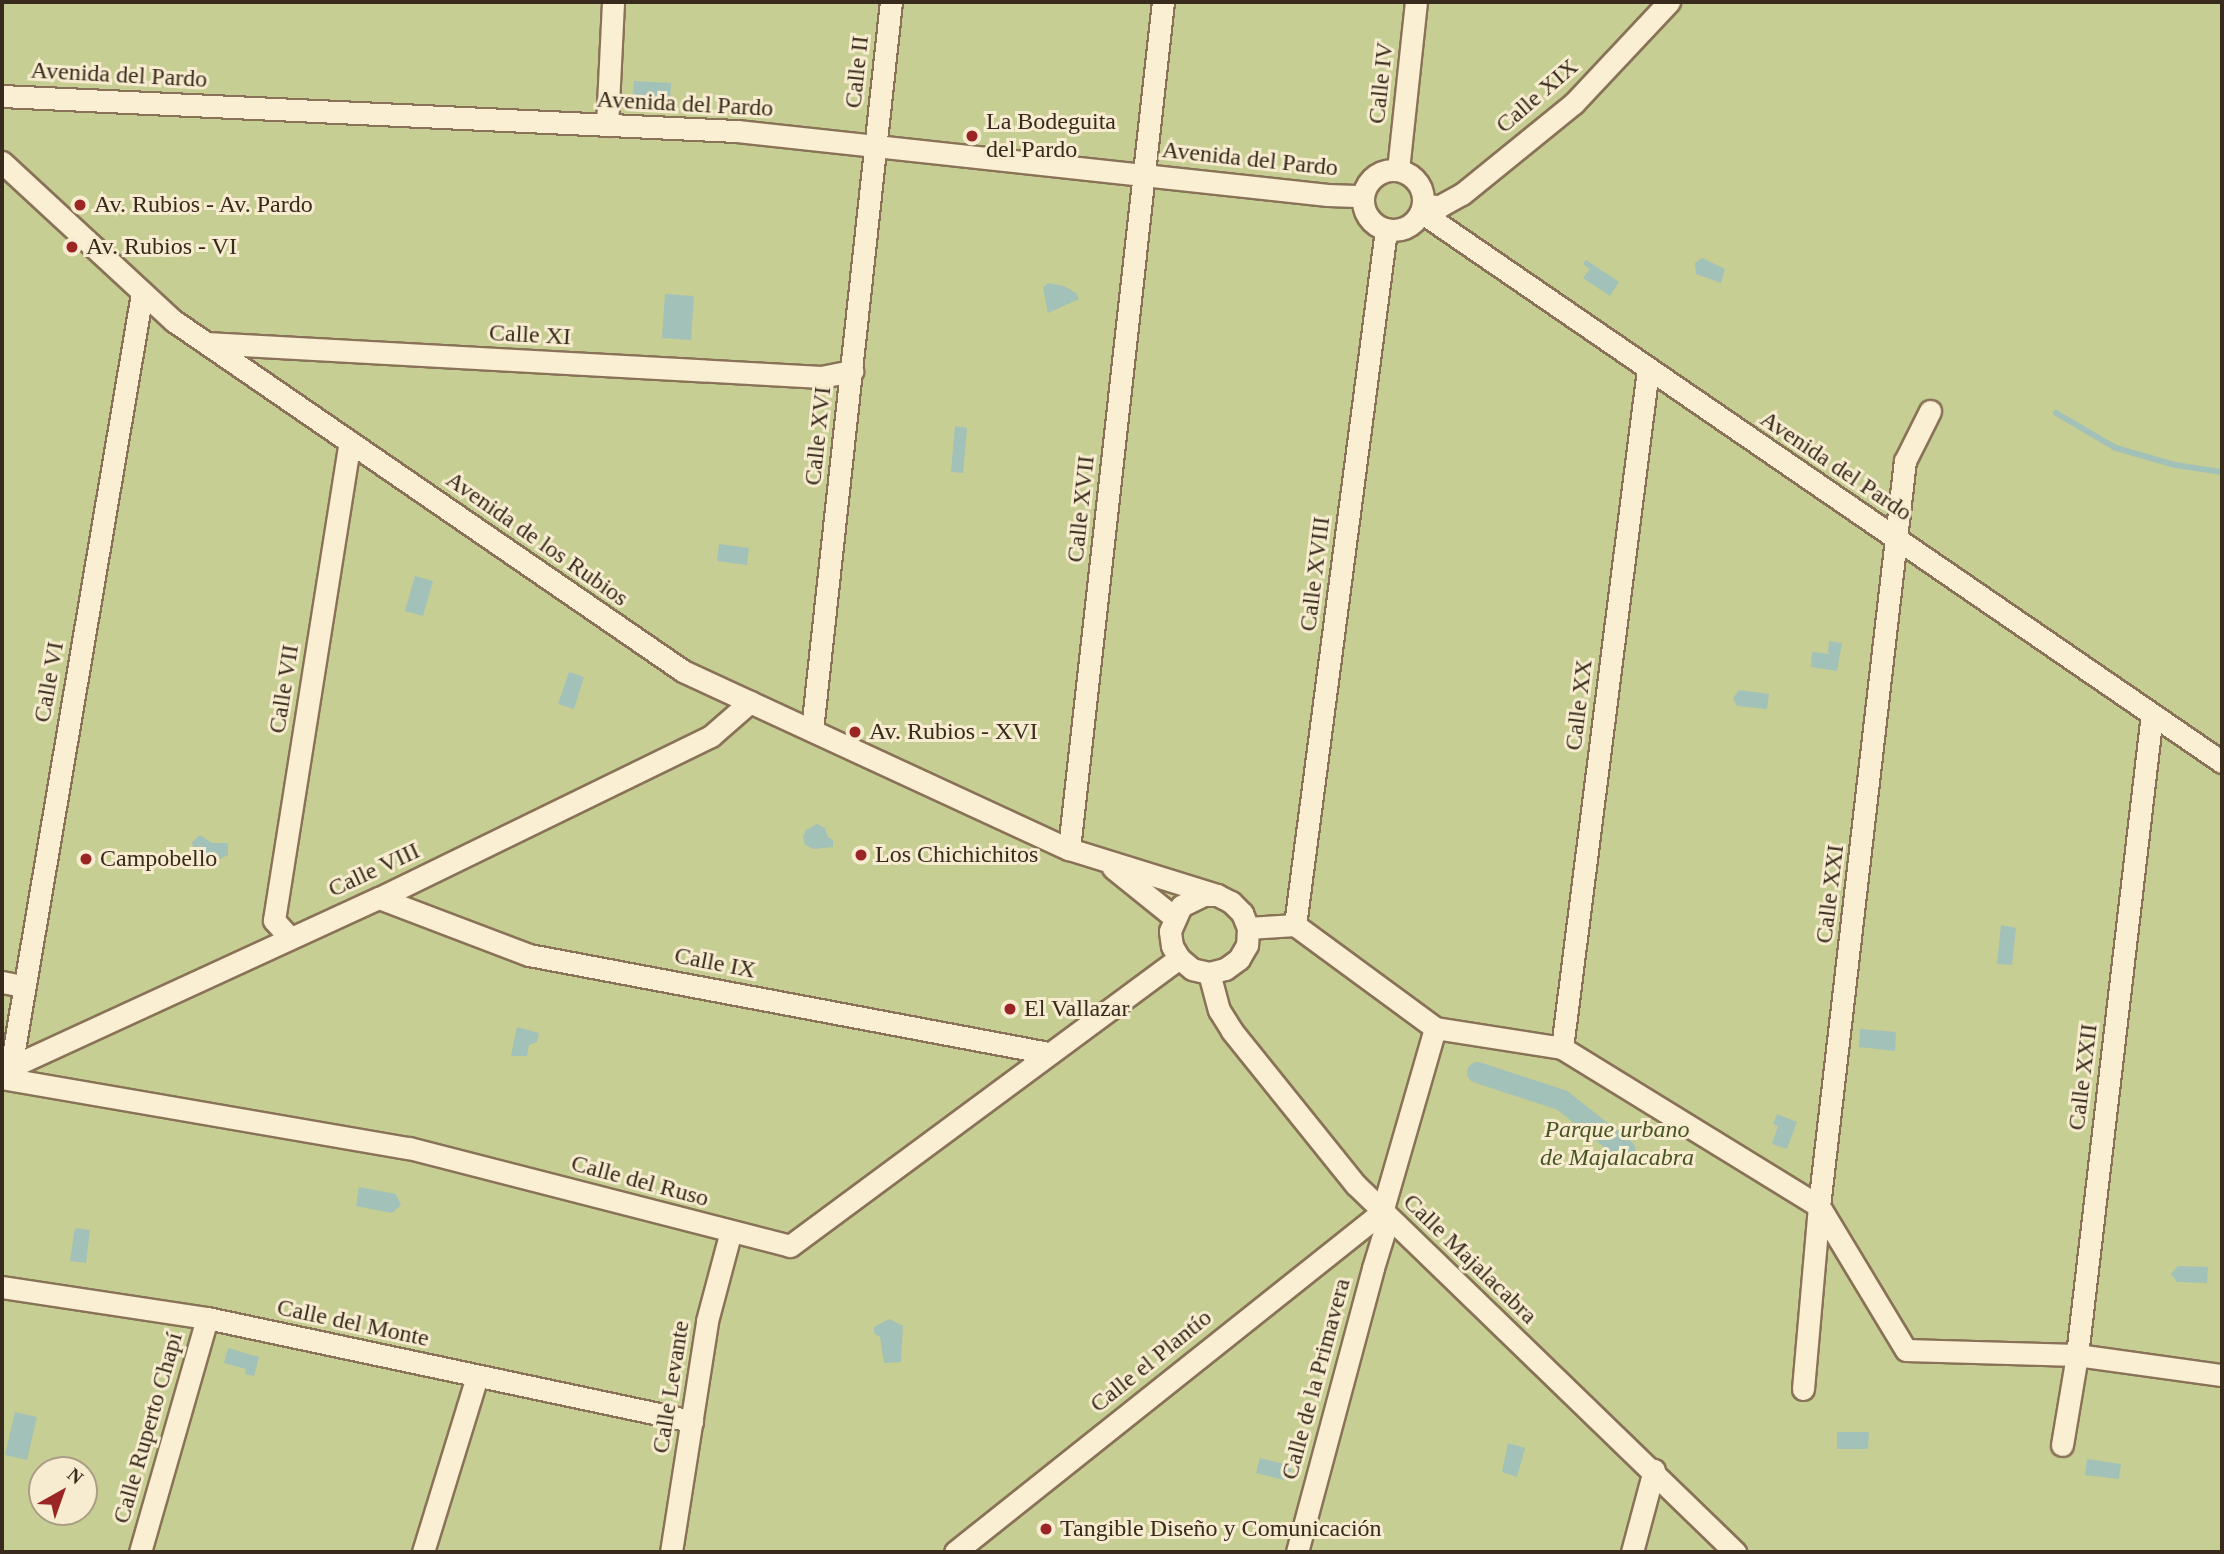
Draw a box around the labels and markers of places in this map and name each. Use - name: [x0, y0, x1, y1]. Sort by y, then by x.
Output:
- place label: La Bodeguita del Pardo: [986, 108, 1116, 164]
- marker: La Bodeguita del Pardo: [964, 128, 980, 144]
- place label: Av. Rubios - Av. Pardo: [94, 191, 314, 219]
- marker: Av. Rubios - Av. Pardo: [72, 197, 88, 213]
- place label: Av. Rubios - VI: [86, 233, 237, 261]
- marker: Av. Rubios - VI: [64, 239, 80, 255]
- place label: Av. Rubios - XVI: [869, 718, 1038, 746]
- marker: Av. Rubios - XVI: [847, 724, 863, 740]
- place label: Los Chichichitos: [875, 841, 1038, 869]
- place label: Campobello: [100, 845, 217, 873]
- marker: Los Chichichitos: [853, 847, 869, 863]
- marker: Campobello: [78, 851, 94, 867]
- place label: El Vallazar: [1024, 995, 1130, 1023]
- marker: El Vallazar: [1002, 1001, 1018, 1017]
- place label: Tangible Diseño y Comunicación: [1060, 1515, 1382, 1543]
- marker: Tangible Diseño y Comunicación: [1038, 1521, 1054, 1537]

